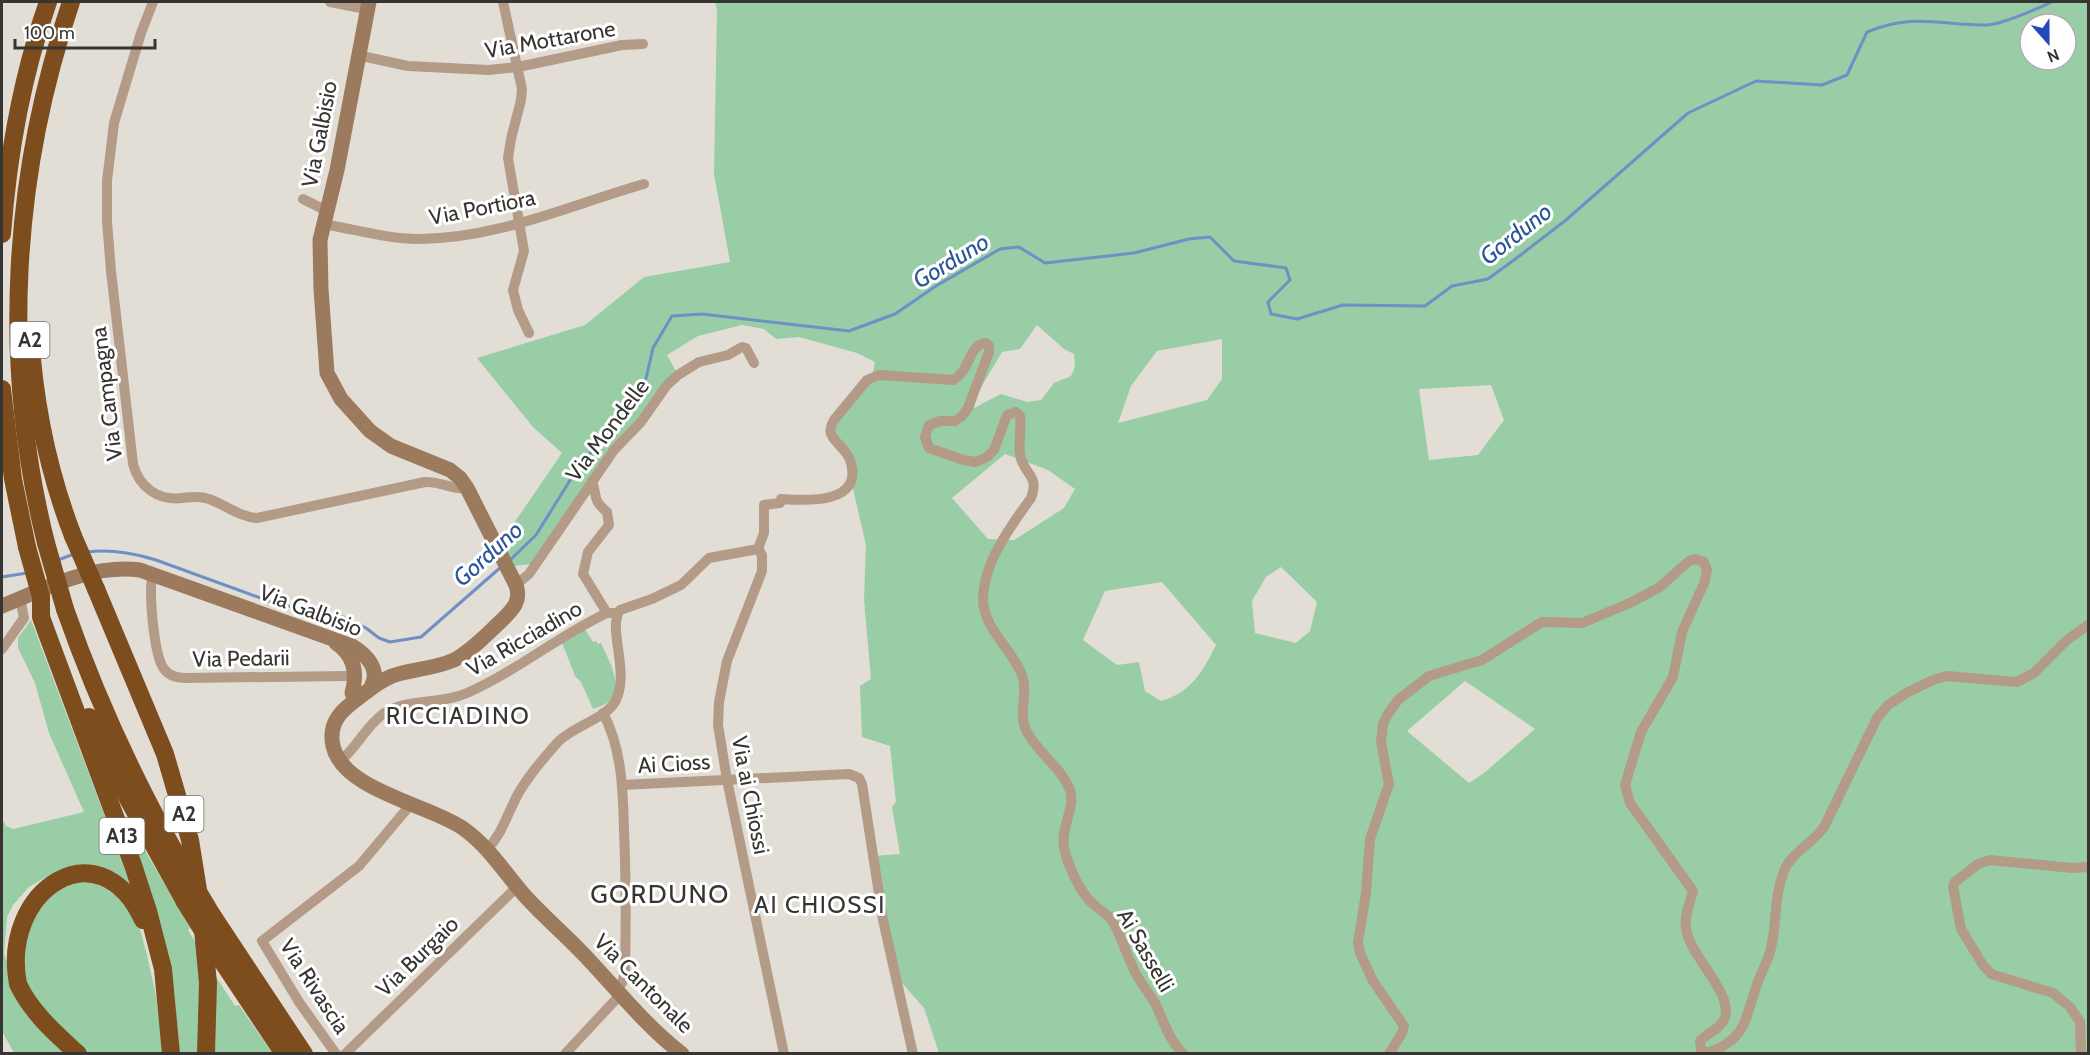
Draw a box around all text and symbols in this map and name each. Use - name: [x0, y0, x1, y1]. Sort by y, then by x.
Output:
- scale bar: [15, 12, 154, 50]
- north arrow: [2018, 12, 2078, 72]
- street label: Via Mottarone: [483, 15, 617, 64]
- text: 100 m: [24, 22, 75, 44]
- text: N: [2045, 45, 2062, 66]
- street label: Via Galbisio: [296, 79, 343, 190]
- street label: Via Portiora: [427, 184, 538, 231]
- water label: Gorduno: [1474, 196, 1558, 271]
- water label: Gorduno: [908, 227, 994, 294]
- road number: A2: [10, 322, 50, 358]
- street label: Via Campagna: [85, 325, 128, 462]
- street label: Via Mondelle: [560, 374, 655, 487]
- water label: Gorduno: [447, 515, 528, 592]
- street label: Via Galbisio: [256, 579, 366, 642]
- street label: Via Ricciadino: [462, 595, 587, 682]
- street label: Via Pedarii: [192, 644, 290, 673]
- district label: RICCIADINO: [386, 701, 530, 730]
- street label: Via ai Chiossi: [726, 734, 775, 856]
- street label: Ai Cioss: [637, 748, 711, 779]
- road number: A2: [164, 796, 204, 832]
- road number: A13: [100, 818, 144, 854]
- district label: GORDUNO: [590, 878, 730, 910]
- district label: AI CHIOSSI: [754, 890, 886, 919]
- street label: Ai Sasselli: [1111, 904, 1180, 996]
- street label: Via Burgaio: [370, 910, 464, 1002]
- street label: Via Cantonale: [588, 928, 699, 1039]
- street label: Via Rivascia: [274, 934, 356, 1039]

